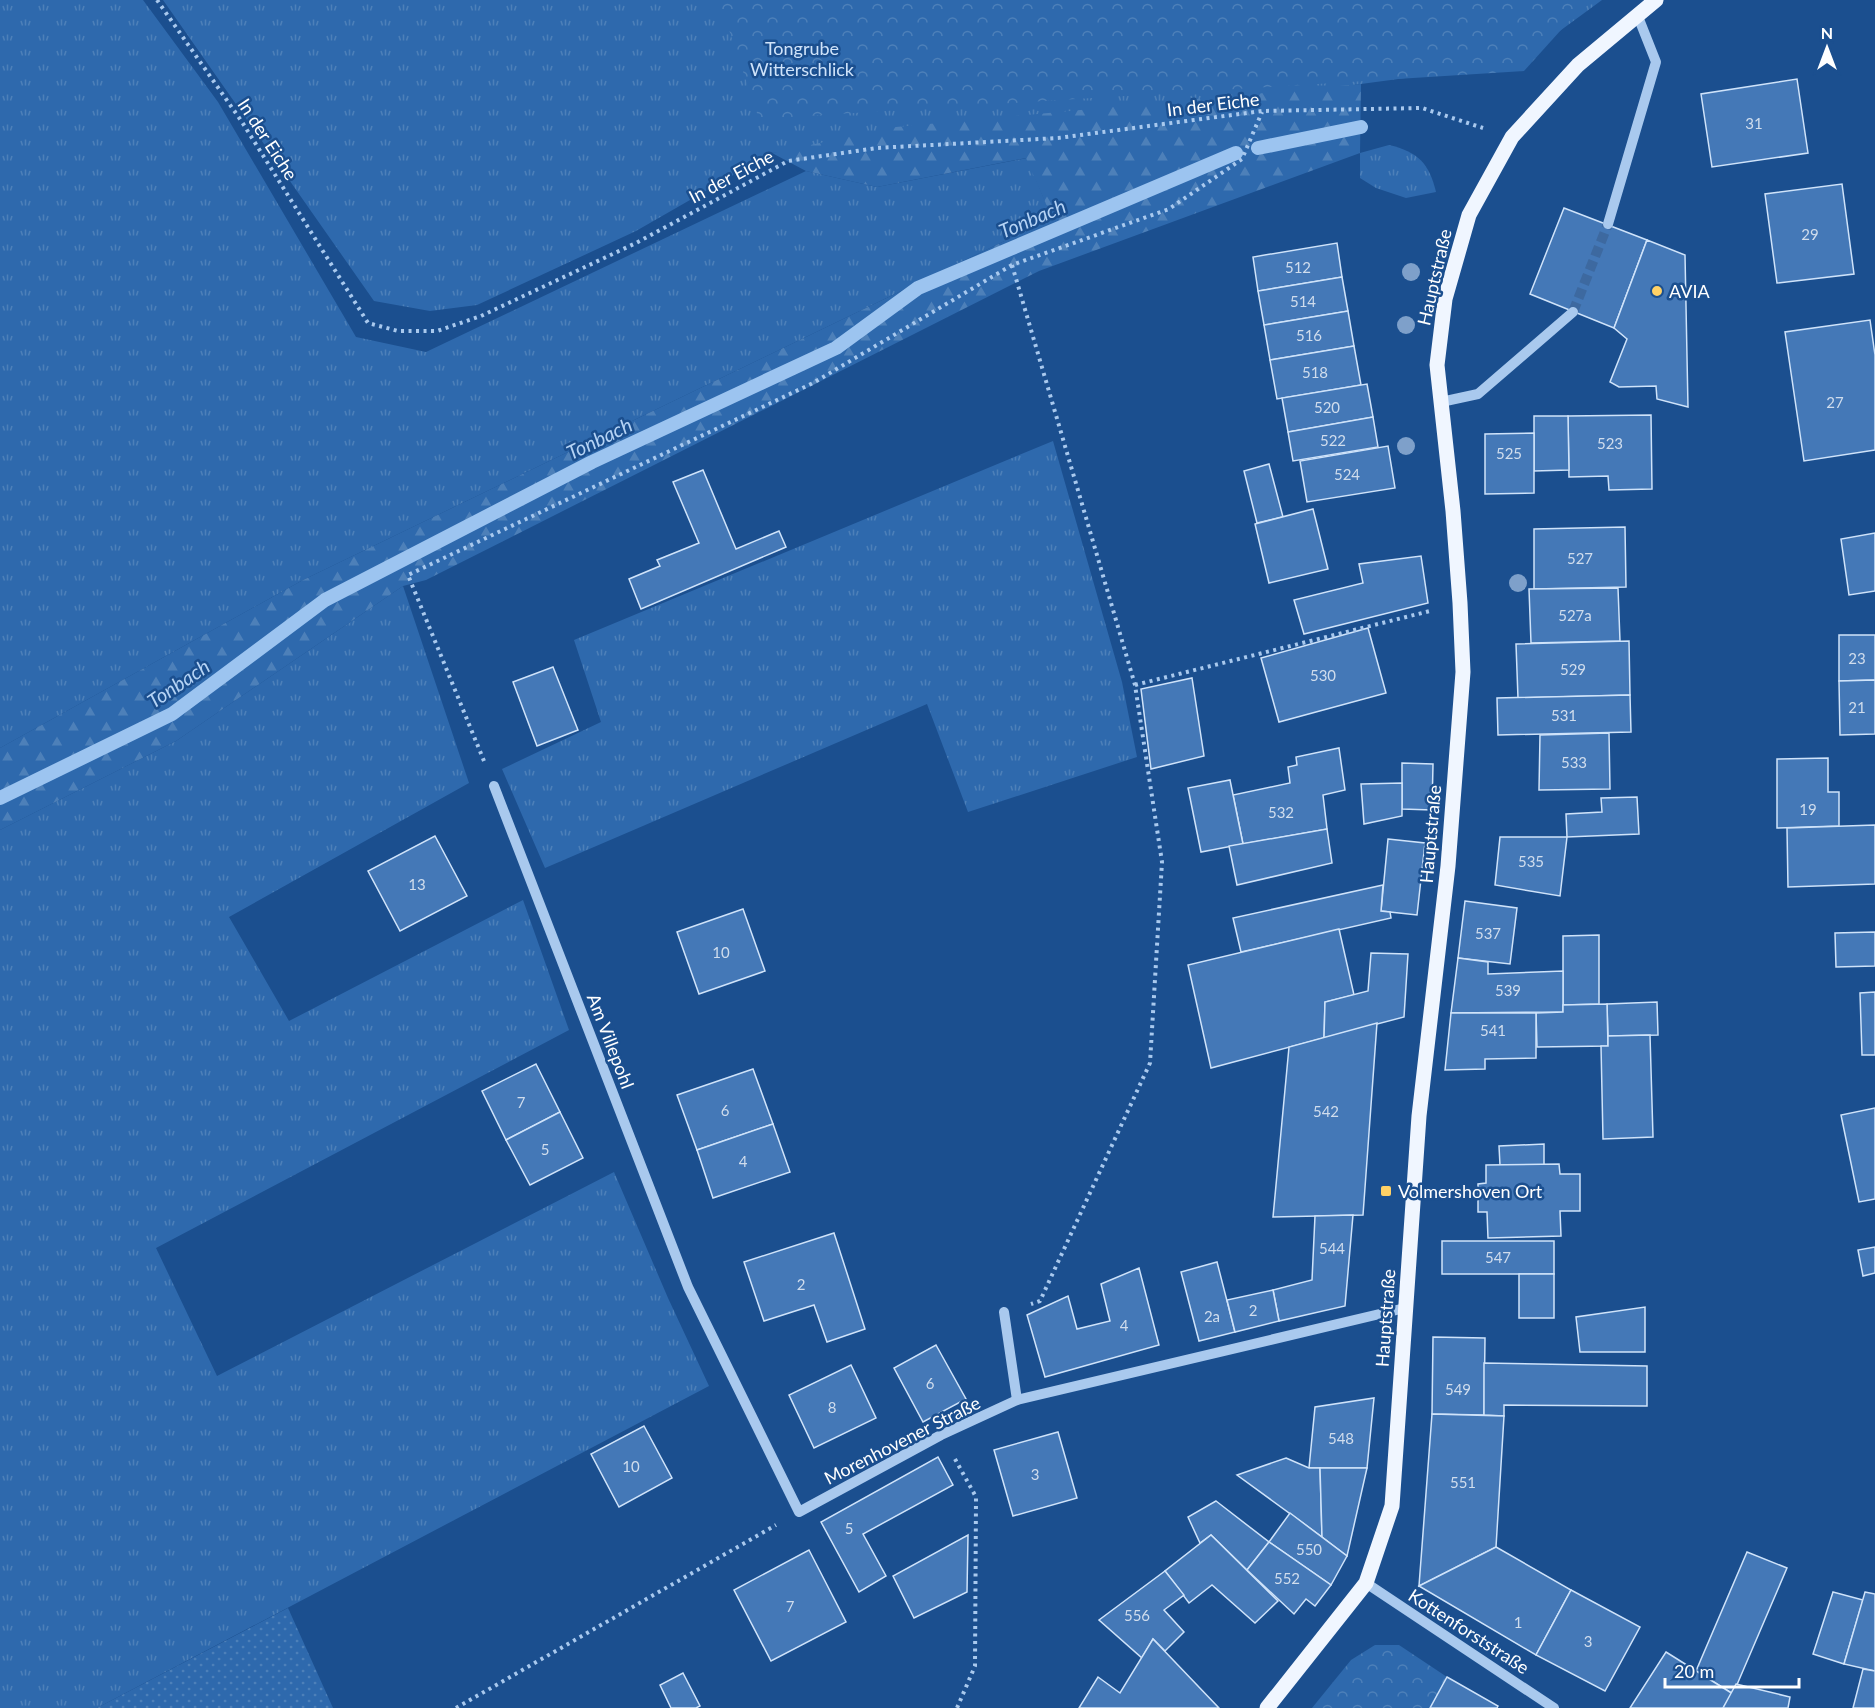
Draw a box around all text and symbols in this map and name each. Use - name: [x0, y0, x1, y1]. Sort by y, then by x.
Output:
- north arrow: [1797, 18, 1857, 78]
- text: N: [1821, 23, 1833, 42]
- park label: Tongrube Witterschlick: [750, 37, 855, 80]
- street label: In der Eiche: [1166, 87, 1260, 121]
- street label: In der Eiche: [234, 94, 302, 184]
- house number: 31: [1745, 114, 1763, 132]
- street label: In der Eiche: [685, 145, 777, 207]
- water label: Tonbach: [995, 193, 1069, 243]
- house number: 29: [1801, 225, 1819, 243]
- street label: Hauptstraße: [1412, 227, 1456, 327]
- house number: 512: [1285, 258, 1311, 276]
- place label: AVIA: [1669, 280, 1710, 302]
- marker: AVIA: [1650, 284, 1664, 298]
- house number: 514: [1290, 292, 1316, 310]
- house number: 516: [1296, 326, 1322, 344]
- house number: 518: [1302, 363, 1328, 381]
- house number: 27: [1826, 393, 1844, 411]
- house number: 520: [1314, 398, 1340, 416]
- water label: Tonbach: [562, 412, 636, 464]
- house number: 522: [1320, 431, 1346, 449]
- house number: 523: [1597, 434, 1623, 452]
- house number: 525: [1496, 444, 1522, 462]
- house number: 524: [1334, 465, 1360, 483]
- house number: 527: [1567, 549, 1593, 567]
- house number: 527a: [1558, 606, 1592, 624]
- house number: 23: [1848, 649, 1866, 667]
- water label: Tonbach: [142, 653, 214, 713]
- house number: 529: [1560, 660, 1586, 678]
- house number: 530: [1310, 666, 1336, 684]
- house number: 21: [1848, 698, 1866, 716]
- house number: 531: [1551, 706, 1577, 724]
- house number: 533: [1561, 753, 1587, 771]
- street label: Hauptstraße: [1415, 784, 1445, 884]
- house number: 19: [1799, 800, 1817, 818]
- house number: 532: [1268, 803, 1294, 821]
- house number: 535: [1518, 852, 1544, 870]
- house number: 13: [408, 875, 426, 893]
- house number: 537: [1475, 924, 1501, 942]
- house number: 10: [712, 943, 730, 961]
- house number: 539: [1495, 981, 1521, 999]
- street label: Am Villepohl: [583, 990, 639, 1092]
- house number: 541: [1480, 1021, 1506, 1039]
- house number: 7: [517, 1093, 526, 1111]
- house number: 6: [721, 1101, 730, 1119]
- house number: 542: [1313, 1102, 1339, 1120]
- house number: 5: [541, 1140, 549, 1158]
- house number: 4: [739, 1152, 748, 1170]
- place label: Volmershoven Ort: [1398, 1180, 1543, 1202]
- marker: Volmershoven Ort: [1379, 1184, 1393, 1198]
- house number: 544: [1319, 1239, 1345, 1257]
- house number: 547: [1485, 1248, 1511, 1266]
- street label: Hauptstraße: [1371, 1268, 1399, 1368]
- house number: 2: [797, 1275, 805, 1293]
- house number: 2: [1249, 1301, 1257, 1319]
- house number: 2a: [1204, 1307, 1220, 1325]
- house number: 4: [1120, 1316, 1129, 1334]
- house number: 6: [926, 1374, 935, 1392]
- house number: 549: [1445, 1380, 1471, 1398]
- street label: Morenhovener Straße: [820, 1391, 984, 1489]
- house number: 8: [828, 1398, 836, 1416]
- house number: 548: [1328, 1429, 1354, 1447]
- house number: 10: [622, 1457, 640, 1475]
- house number: 3: [1031, 1465, 1039, 1483]
- house number: 551: [1450, 1473, 1476, 1491]
- house number: 5: [845, 1519, 853, 1537]
- house number: 550: [1296, 1540, 1322, 1558]
- house number: 552: [1274, 1569, 1300, 1587]
- street label: Kottenforststraße: [1405, 1584, 1533, 1678]
- house number: 7: [786, 1597, 795, 1615]
- house number: 556: [1124, 1606, 1150, 1624]
- house number: 1: [1514, 1613, 1522, 1631]
- house number: 3: [1584, 1632, 1592, 1650]
- scale bar: [1665, 1651, 1798, 1689]
- text: 20 m: [1674, 1660, 1714, 1682]

